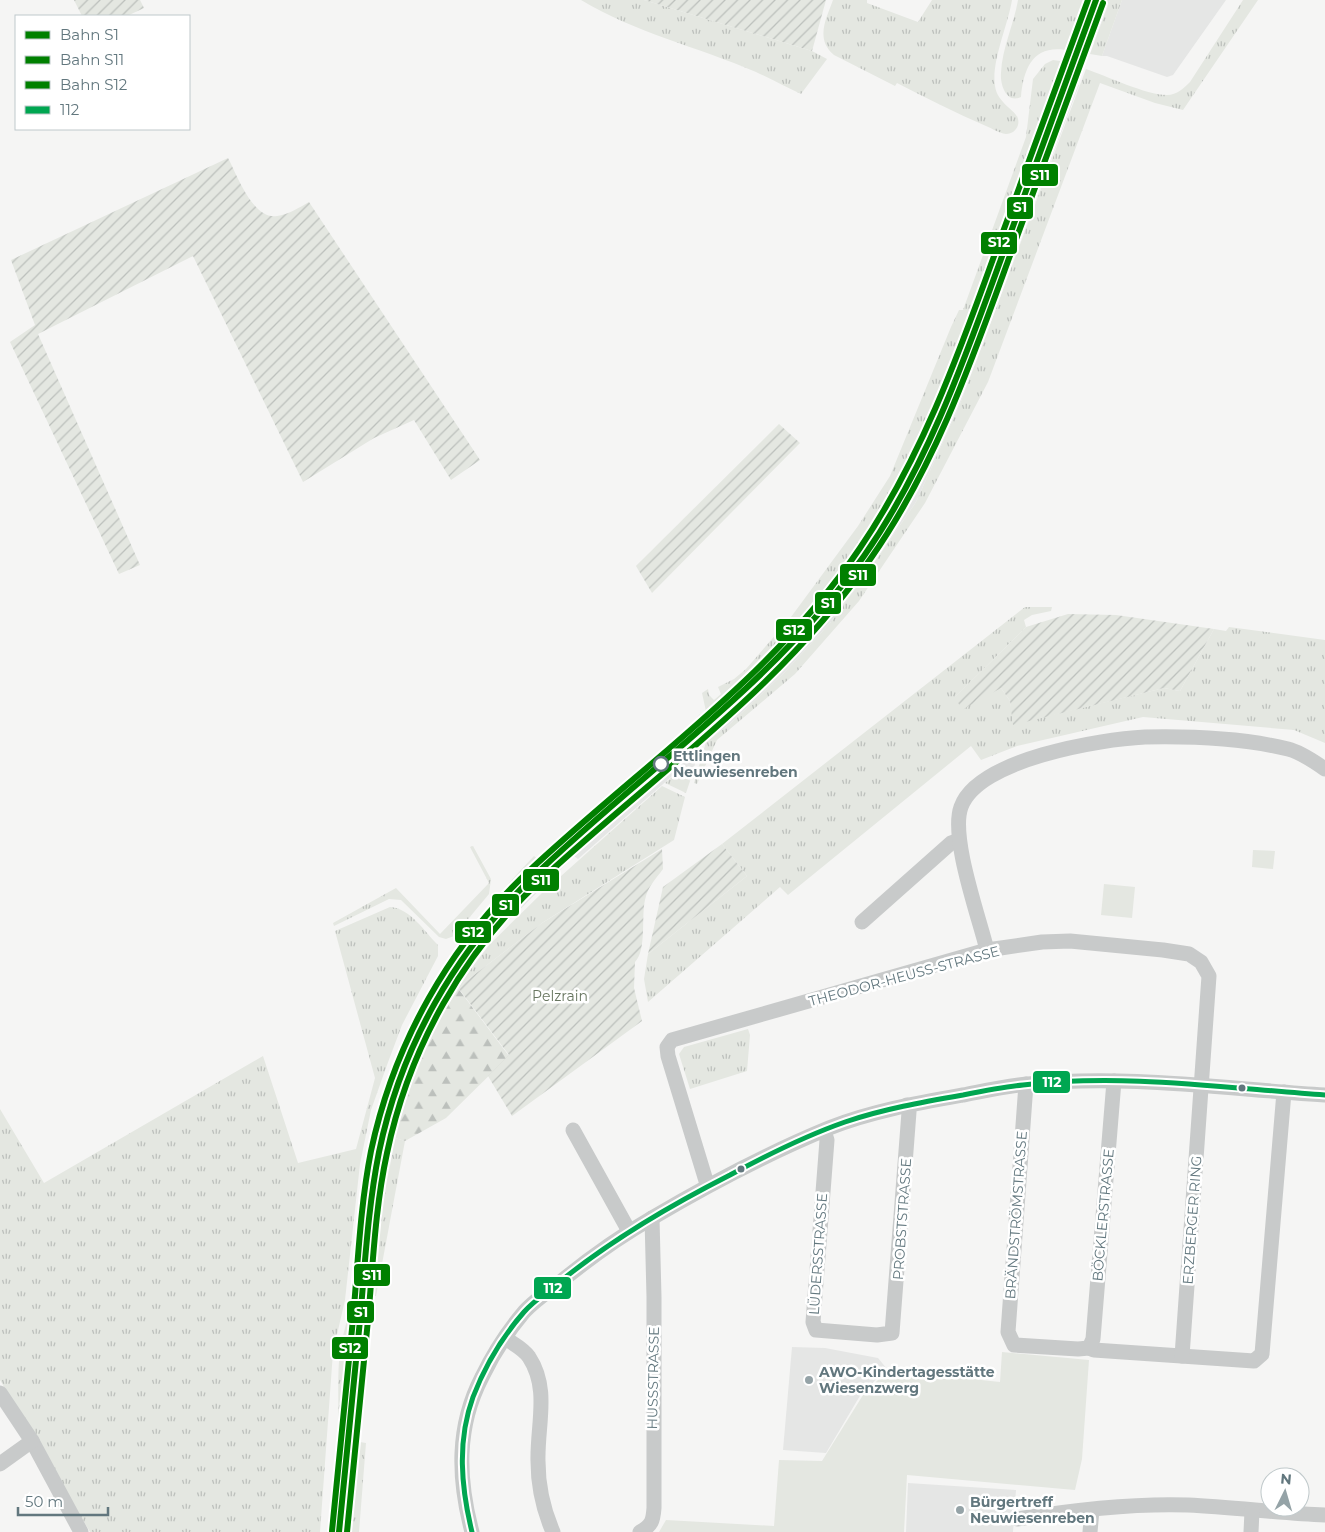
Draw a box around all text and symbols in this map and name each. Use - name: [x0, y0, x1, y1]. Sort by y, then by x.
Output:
- legend: [15, 15, 190, 130]
- text: Bahn S1: [60, 25, 119, 44]
- text: Bahn S11: [60, 50, 124, 69]
- text: Bahn S12: [60, 75, 127, 94]
- text: 112: [60, 100, 79, 119]
- line badge: S11: [1021, 163, 1059, 187]
- text: S11: [1030, 166, 1050, 184]
- line badge: S1: [1006, 196, 1034, 220]
- text: S1: [1013, 198, 1027, 216]
- line badge: S12: [980, 231, 1018, 255]
- text: S12: [988, 233, 1010, 251]
- line badge: S11: [839, 563, 877, 587]
- text: S11: [848, 566, 868, 584]
- line badge: S1: [814, 591, 842, 615]
- text: S1: [821, 594, 835, 612]
- line badge: S12: [775, 618, 813, 642]
- text: S12: [783, 621, 805, 639]
- place label: Ettlingen Neuwiesenreben: [673, 747, 798, 781]
- marker: Ettlingen Neuwiesenreben: [653, 756, 669, 772]
- line badge: S11: [522, 868, 560, 892]
- text: S11: [531, 871, 551, 889]
- line badge: S1: [491, 893, 520, 917]
- text: S1: [499, 896, 513, 914]
- line badge: S12: [454, 920, 492, 944]
- text: S12: [462, 923, 484, 941]
- street label: THEODOR-HEUSS-STRASSE: [807, 942, 1001, 1010]
- park label: Pelzrain: [532, 987, 588, 1005]
- line badge: 112: [1032, 1070, 1071, 1094]
- text: 112: [1042, 1073, 1062, 1091]
- unlabelled marker: [1237, 1083, 1247, 1093]
- street label: BRÄNDSTRÖMSTRASSE: [1001, 1130, 1031, 1300]
- street label: BÖCKLERSTRASSE: [1088, 1148, 1118, 1282]
- street label: ERZBERGER RING: [1179, 1155, 1205, 1285]
- street label: PROBSTSTRASSE: [889, 1158, 915, 1280]
- unlabelled marker: [736, 1164, 746, 1174]
- street label: LÜDERSSTRASSE: [805, 1192, 831, 1316]
- line badge: S11: [353, 1263, 391, 1287]
- text: S11: [362, 1266, 382, 1284]
- line badge: 112: [533, 1276, 572, 1300]
- text: 112: [543, 1279, 563, 1297]
- line badge: S1: [346, 1300, 375, 1324]
- text: S1: [354, 1303, 368, 1321]
- street label: HUSSSTRASSE: [643, 1326, 663, 1430]
- line badge: S12: [331, 1336, 369, 1360]
- text: S12: [339, 1339, 361, 1357]
- place label: AWO-Kindertagesstätte Wiesenzwerg: [818, 1363, 995, 1397]
- marker: AWO-Kindertagesstätte Wiesenzwerg: [803, 1374, 815, 1386]
- north arrow: [1260, 1467, 1310, 1517]
- text: N: [1280, 1470, 1293, 1489]
- scale bar: [18, 1484, 108, 1516]
- text: 50 m: [25, 1492, 63, 1511]
- place label: Bürgertreff Neuwiesenreben: [970, 1493, 1095, 1527]
- marker: Bürgertreff Neuwiesenreben: [954, 1504, 966, 1516]

